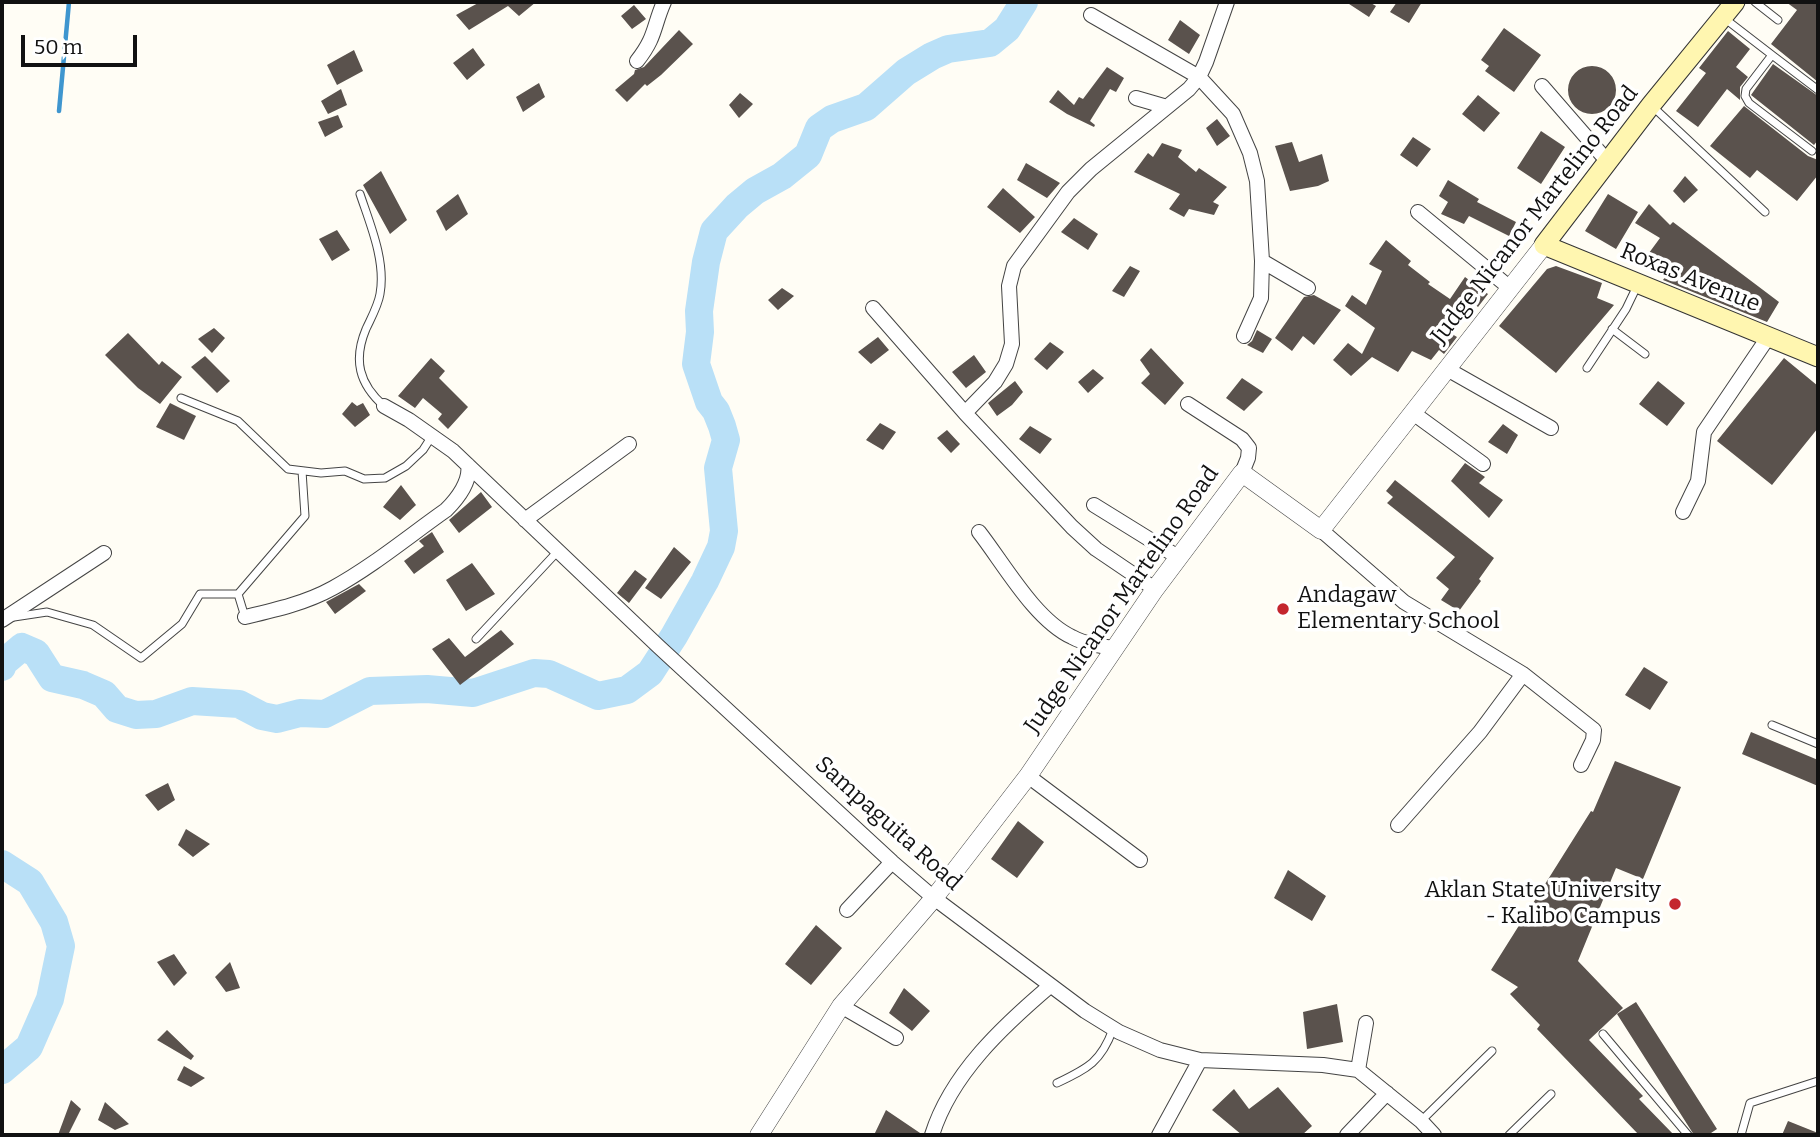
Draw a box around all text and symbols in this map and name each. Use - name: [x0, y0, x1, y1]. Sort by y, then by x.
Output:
- scale bar: [24, 21, 140, 65]
- text: 50 m: [34, 34, 83, 60]
- street label: Judge Nicanor Martelino Road: [1426, 80, 1644, 350]
- street label: Roxas Avenue: [1616, 237, 1764, 319]
- street label: Judge Nicanor Martelino Road: [1019, 461, 1225, 739]
- place label: Andagaw Elementary School: [1297, 582, 1500, 636]
- marker: Andagaw Elementary School: [1275, 601, 1291, 617]
- street label: Sampaguita Road: [809, 751, 967, 897]
- place label: Aklan State University - Kalibo Campus: [1424, 877, 1661, 931]
- marker: Aklan State University - Kalibo Campus: [1667, 896, 1683, 912]

